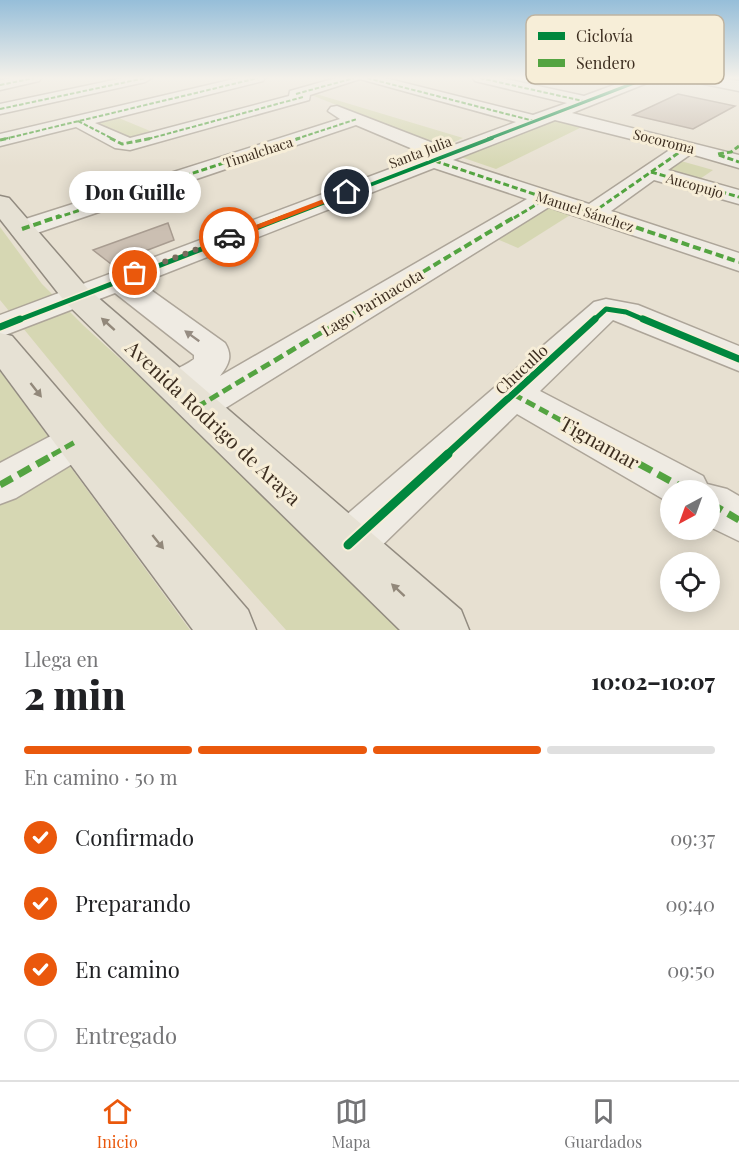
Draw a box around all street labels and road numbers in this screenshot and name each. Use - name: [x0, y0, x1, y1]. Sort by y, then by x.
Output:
- street label: Socoroma: [631, 124, 697, 158]
- street label: Santa Julia: [386, 131, 454, 173]
- street label: Timalchaca: [221, 132, 295, 172]
- street label: Aucopujo: [663, 168, 726, 202]
- street label: Manuel Sánchez: [534, 186, 637, 236]
- street label: Lago Parinacota: [317, 263, 427, 341]
- street label: Avenida Rodrigo de Araya: [120, 333, 307, 510]
- street label: Chucullo: [490, 339, 552, 399]
- street label: Tignamar: [555, 409, 645, 475]

